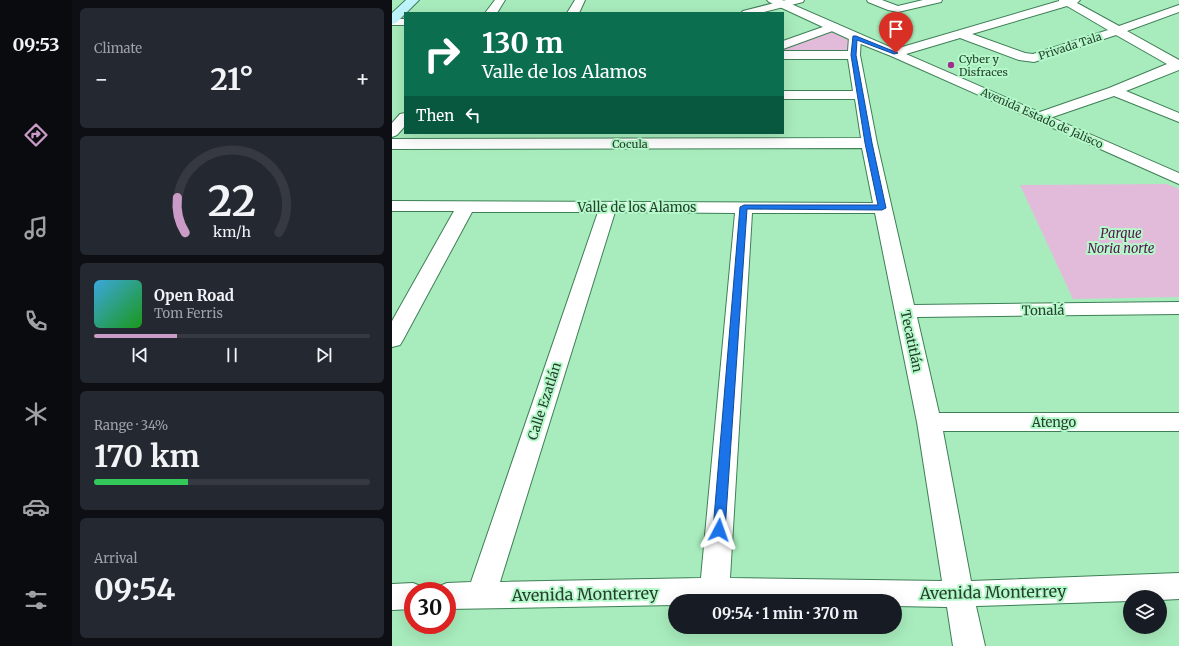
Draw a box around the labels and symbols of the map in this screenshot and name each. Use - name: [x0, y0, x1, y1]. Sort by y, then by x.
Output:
- pin: [879, 12, 913, 53]
- street label: Privada Tala: [1037, 29, 1103, 63]
- place label: Cyber y Disfraces: [959, 52, 1008, 79]
- marker: Cyber y Disfraces: [946, 60, 956, 70]
- street label: Avenida Estado de Jalisco: [978, 84, 1106, 152]
- street label: Cocula: [612, 137, 648, 151]
- street label: Valle de los Alamos: [577, 199, 696, 216]
- park label: Parque Noria norte: [1088, 225, 1155, 257]
- street label: Tonalá: [1021, 302, 1065, 319]
- street label: Tecatitlán: [897, 309, 926, 374]
- street label: Calle Ezatlán: [524, 360, 565, 442]
- street label: Atengo: [1031, 414, 1077, 431]
- position arrow: [698, 509, 740, 551]
- street label: Avenida Monterrey: [918, 581, 1067, 603]
- speed limit sign: 30: [404, 582, 456, 634]
- street label: Avenida Monterrey: [510, 583, 659, 605]

